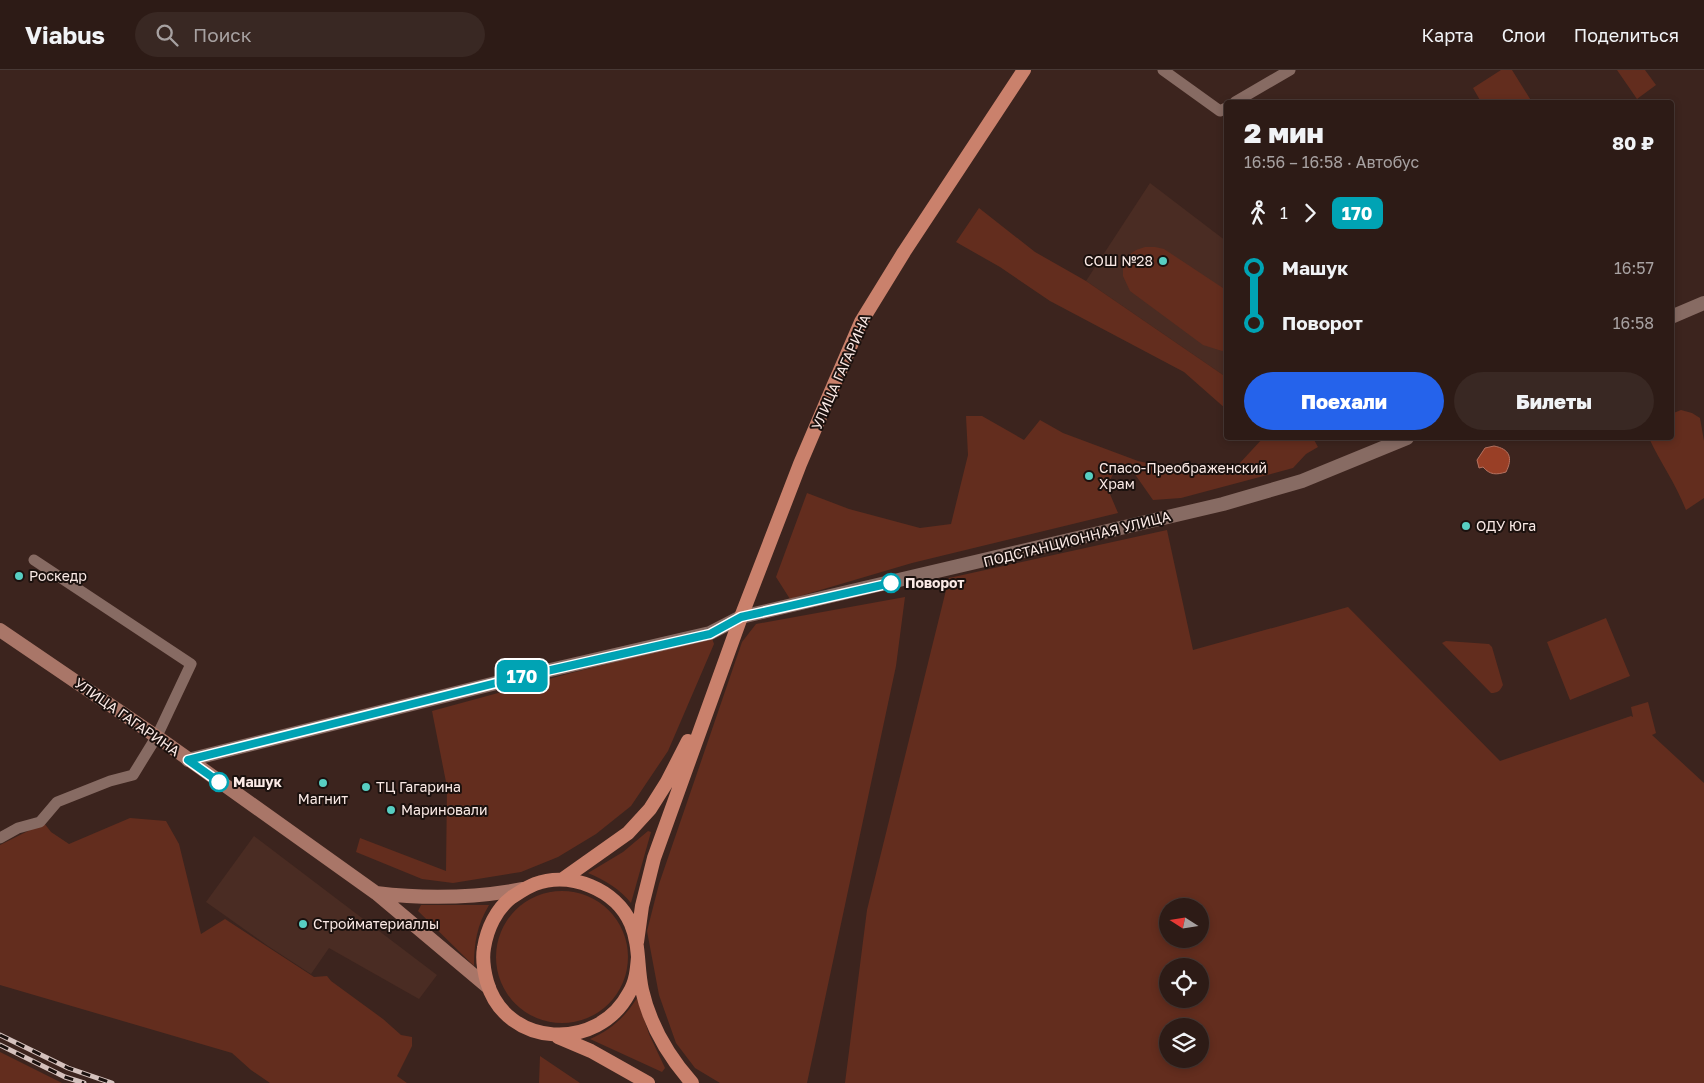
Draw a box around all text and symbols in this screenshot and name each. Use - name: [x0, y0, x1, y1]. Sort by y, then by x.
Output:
- search box: [135, 12, 485, 57]
- text: Viabus: [25, 20, 105, 49]
- icon: search: [153, 21, 181, 49]
- text: Поиск: [193, 23, 252, 46]
- text: Карта: [1422, 24, 1474, 46]
- text: Слои: [1502, 24, 1546, 46]
- text: Поделиться: [1574, 24, 1679, 46]
- text: 2 мин: [1244, 116, 1324, 149]
- text: 80 ₽: [1612, 131, 1654, 154]
- text: 16:56 – 16:58 · Автобус: [1244, 152, 1419, 172]
- icon: walk: [1244, 199, 1272, 227]
- icon: forward: [1296, 199, 1324, 227]
- text: 170: [1342, 202, 1373, 224]
- text: 1: [1280, 203, 1288, 223]
- place label: СОШ №28: [1084, 252, 1153, 269]
- marker: СОШ №28: [1157, 255, 1169, 267]
- text: Машук: [1282, 256, 1348, 279]
- text: 16:57: [1614, 258, 1654, 278]
- street label: УЛИЦА ГАГАРИНА: [807, 311, 874, 432]
- text: Поворот: [1282, 311, 1363, 334]
- text: 16:58: [1613, 313, 1654, 333]
- button: Поехали: [1244, 372, 1444, 430]
- button: Билеты: [1454, 372, 1654, 430]
- place label: Спасо-Преображенский Храм: [1099, 459, 1267, 492]
- marker: Спасо-Преображенский Храм: [1083, 470, 1095, 482]
- street label: ПОДСТАНЦИОННАЯ УЛИЦА: [981, 507, 1173, 570]
- place label: ОДУ Юга: [1476, 517, 1536, 534]
- marker: ОДУ Юга: [1460, 520, 1472, 532]
- place label: Роскедр: [29, 567, 87, 584]
- marker: Роскедр: [13, 570, 25, 582]
- marker: Поворот: [881, 573, 901, 593]
- place label: Поворот: [905, 574, 965, 591]
- line badge: 170: [493, 660, 551, 692]
- text: 170: [507, 665, 537, 687]
- street label: УЛИЦА ГАГАРИНА: [71, 674, 184, 760]
- marker: Машук: [209, 772, 229, 792]
- place label: Машук: [233, 773, 282, 790]
- marker: Магнит: [317, 777, 329, 789]
- place label: ТЦ Гагарина: [376, 778, 461, 795]
- marker: ТЦ Гагарина: [360, 781, 372, 793]
- place label: Магнит: [298, 790, 348, 807]
- place label: Мариновали: [401, 801, 488, 818]
- marker: Мариновали: [385, 804, 397, 816]
- north arrow: [1159, 898, 1209, 948]
- map controls: [1159, 898, 1209, 1068]
- place label: Стройматериаллы: [313, 915, 439, 932]
- marker: Стройматериаллы: [297, 918, 309, 930]
- button: locate: [1159, 958, 1209, 1008]
- button: layers: [1159, 1018, 1209, 1068]

